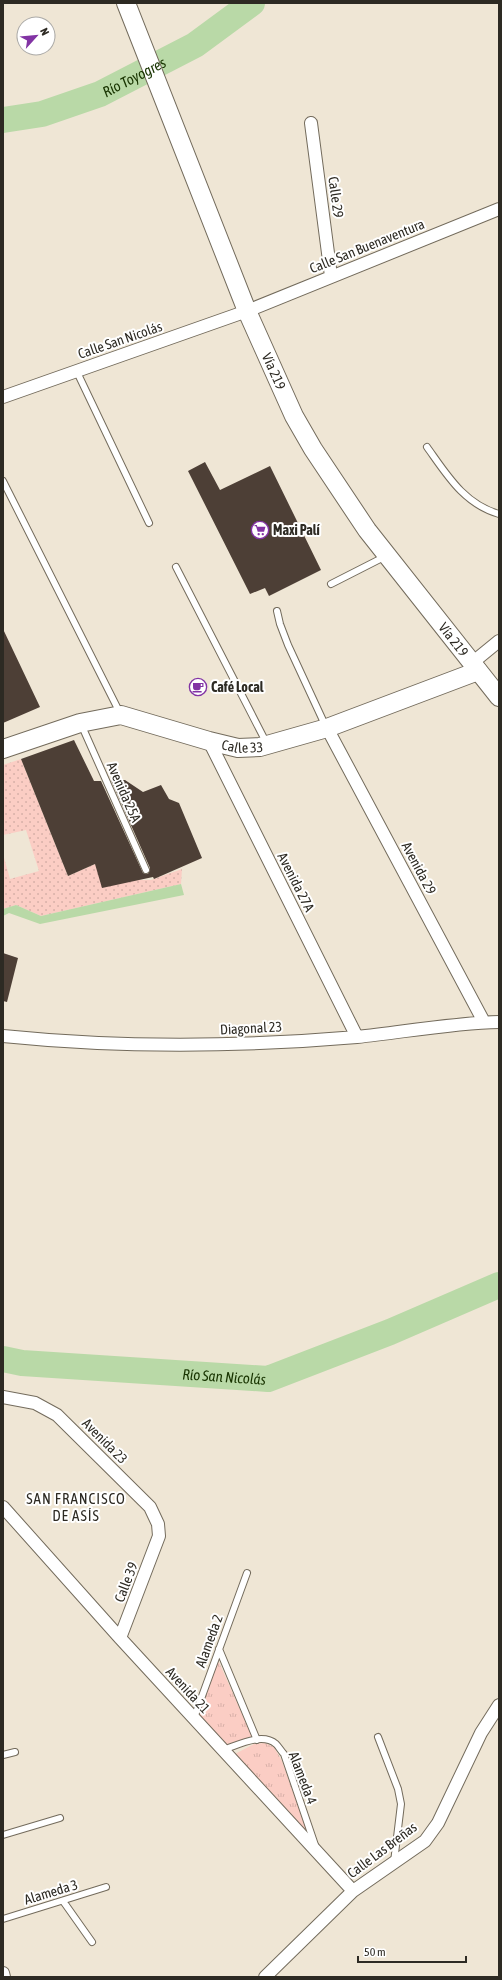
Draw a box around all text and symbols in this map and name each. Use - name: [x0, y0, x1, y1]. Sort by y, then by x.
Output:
- north arrow: [16, 16, 56, 56]
- text: N: [38, 26, 52, 37]
- water label: Río Toyogres: [99, 53, 168, 100]
- street label: Calle 29: [325, 175, 347, 219]
- street label: Calle San Buenaventura: [307, 216, 427, 276]
- street label: Calle San Nicolás: [76, 318, 164, 362]
- street label: Vía 219: [259, 351, 289, 392]
- supermarket icon: Maxi Palí: [250, 520, 270, 540]
- place label: Maxi Palí: [273, 522, 320, 538]
- street label: Vía 219: [435, 620, 472, 660]
- cafe icon: Café Local: [188, 677, 208, 697]
- place label: Café Local: [211, 679, 264, 695]
- street label: Calle 33: [220, 736, 263, 756]
- street label: Avenida 25A: [104, 760, 144, 825]
- street label: Avenida 29: [399, 839, 439, 897]
- street label: Avenida 27A: [274, 850, 318, 914]
- street label: Diagonal 23: [220, 1018, 282, 1038]
- water label: Río San Nicolás: [182, 1365, 266, 1387]
- street label: Avenida 23: [79, 1415, 131, 1467]
- district label: SAN FRANCISCO DE ASÍS: [26, 1490, 126, 1524]
- street label: Calle 39: [111, 1560, 141, 1604]
- street label: Alameda 2: [192, 1612, 226, 1670]
- street label: Avenida 21: [163, 1664, 213, 1716]
- street label: Alameda 4: [286, 1749, 320, 1807]
- street label: Calle Las Breñas: [344, 1819, 420, 1881]
- street label: Alameda 3: [22, 1876, 80, 1908]
- scale bar: [358, 1938, 466, 1964]
- text: 50 m: [364, 1945, 386, 1959]

